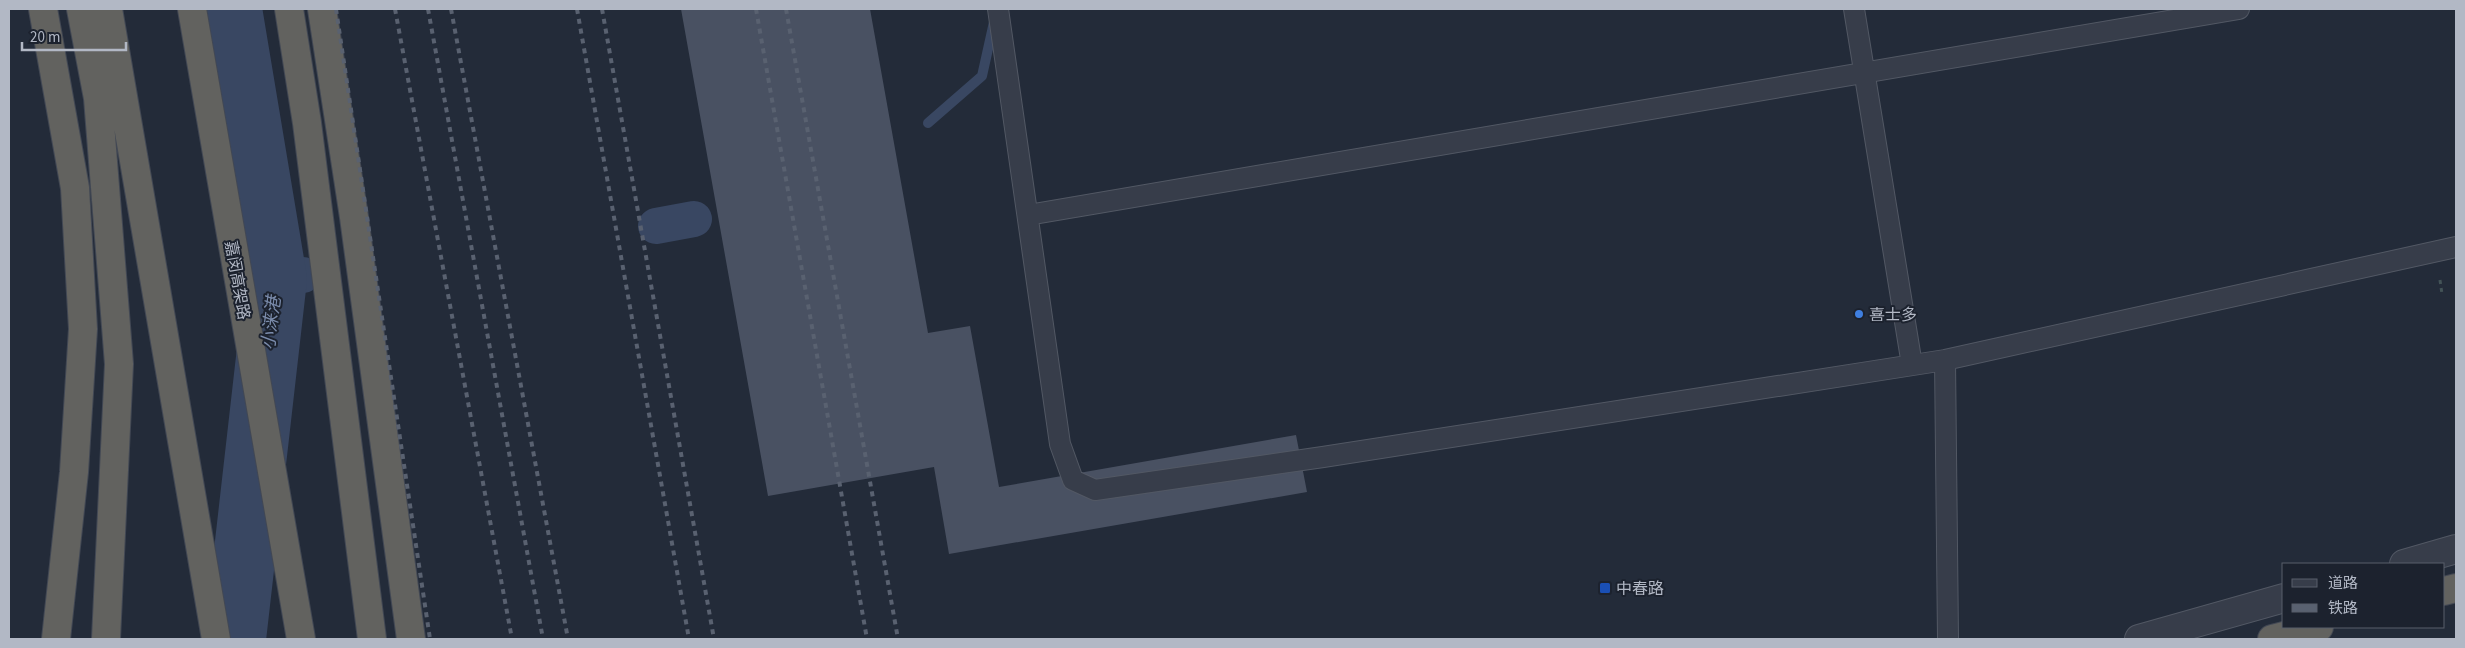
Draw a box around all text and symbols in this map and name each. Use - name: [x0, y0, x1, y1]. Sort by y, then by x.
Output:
- scale bar: [22, 20, 126, 52]
- text: 20 m: [30, 27, 60, 48]
- street label: 嘉闵高架路: [219, 239, 255, 321]
- water label: 小涞港: [256, 292, 288, 351]
- place label: 喜士多: [1869, 304, 1917, 326]
- marker: 喜士多: [1853, 308, 1865, 320]
- legend: [2282, 563, 2445, 628]
- text: 道路: [2328, 573, 2358, 594]
- place label: 中春路: [1616, 578, 1664, 600]
- marker: 中春路: [1598, 581, 1612, 595]
- text: 铁路: [2328, 598, 2358, 619]

